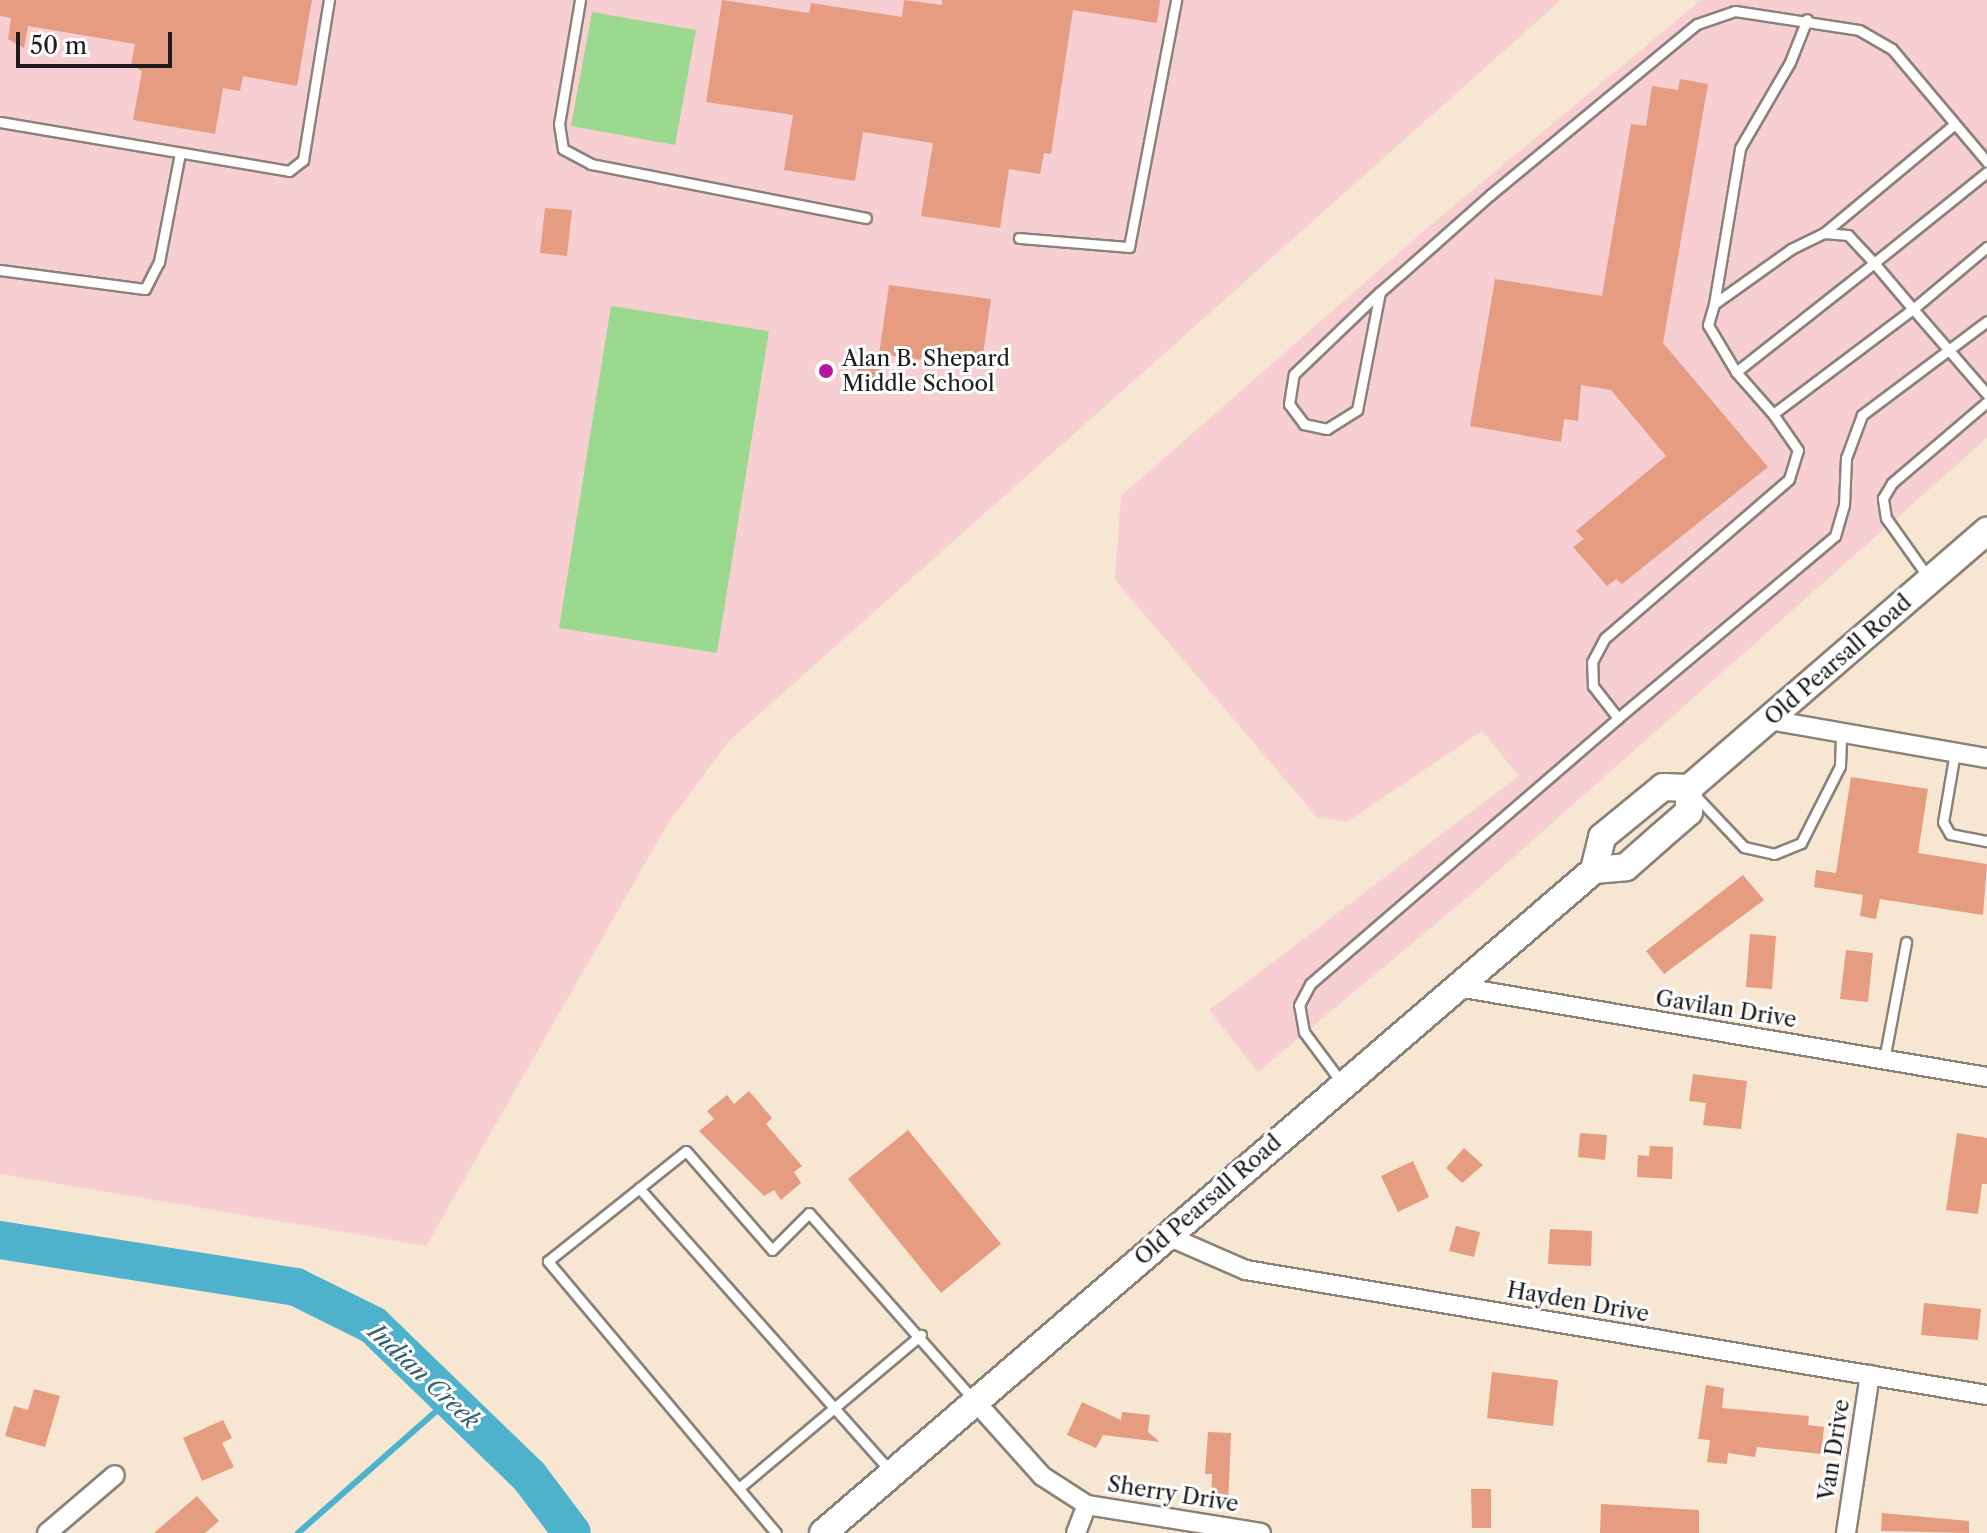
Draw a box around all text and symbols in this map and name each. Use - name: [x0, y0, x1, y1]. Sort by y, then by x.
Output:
- scale bar: [20, 16, 176, 66]
- text: 50 m: [30, 31, 87, 60]
- place label: Alan B. Shepard Middle School: [842, 345, 1010, 396]
- marker: Alan B. Shepard Middle School: [817, 362, 835, 380]
- street label: Old Pearsall Road: [1759, 589, 1917, 731]
- street label: Gavilan Drive: [1654, 985, 1798, 1033]
- street label: Old Pearsall Road: [1129, 1129, 1287, 1271]
- street label: Hayden Drive: [1505, 1277, 1651, 1327]
- water label: Indian Creek: [362, 1317, 486, 1435]
- street label: Van Drive: [1813, 1397, 1855, 1503]
- street label: Sherry Drive: [1105, 1471, 1241, 1517]

